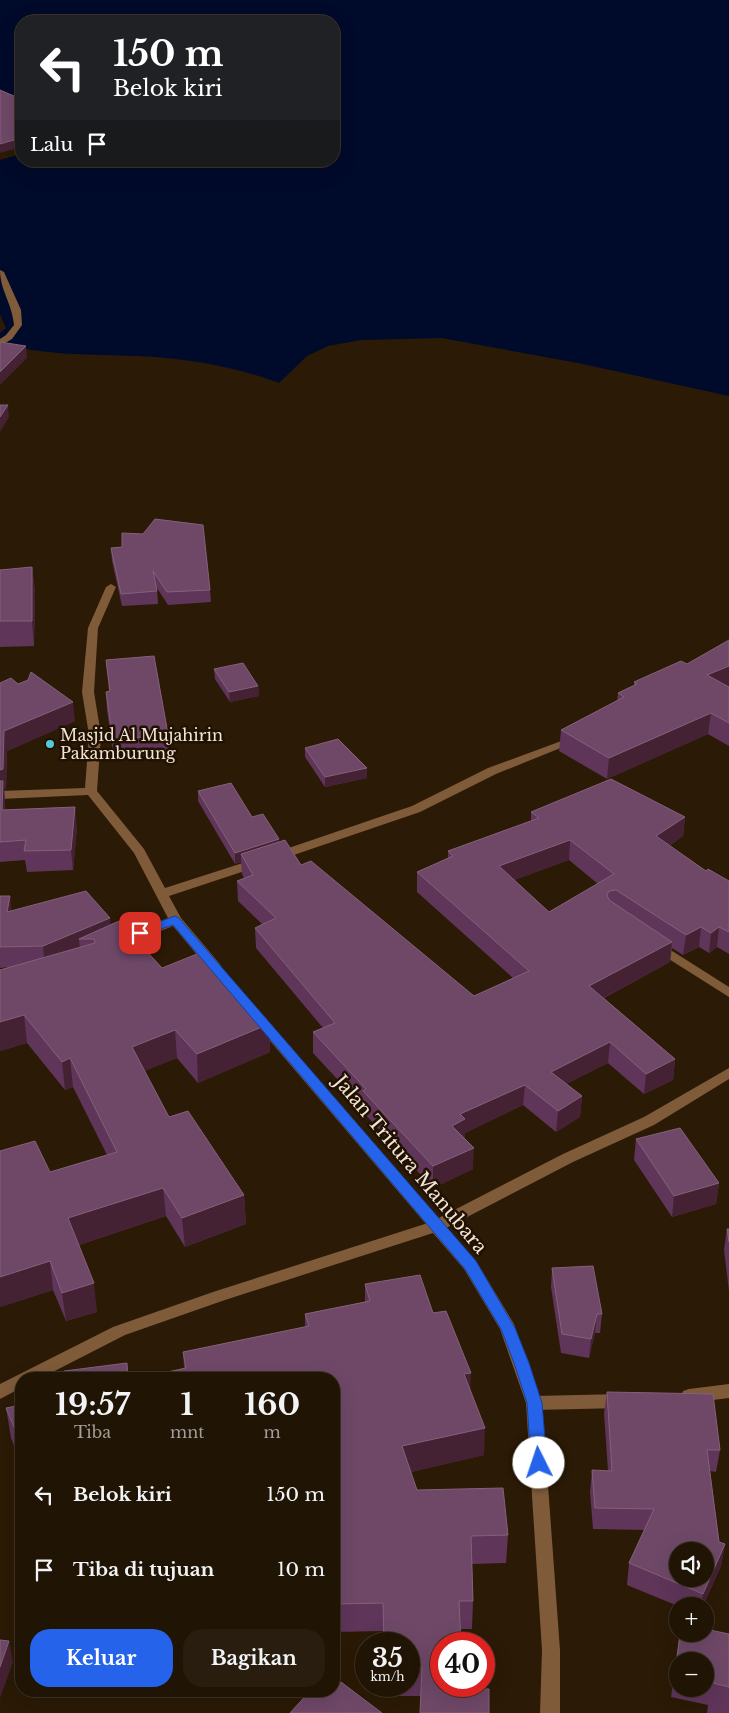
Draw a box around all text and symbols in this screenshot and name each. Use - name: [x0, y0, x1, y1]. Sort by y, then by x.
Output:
- text: 150 m: [113, 32, 224, 75]
- icon: left: [30, 35, 95, 100]
- text: Belok kiri: [113, 75, 223, 102]
- icon: arrive: [83, 130, 111, 158]
- text: Lalu: [30, 133, 73, 156]
- place label: Masjid Al Mujahirin Pakamburung: [60, 725, 223, 763]
- marker: Masjid Al Mujahirin Pakamburung: [44, 738, 56, 750]
- pin: [119, 912, 161, 954]
- icon: arrive: [126, 919, 154, 947]
- street label: Jalan Tritura Manubara: [327, 1068, 492, 1259]
- text: 19:57: [55, 1386, 130, 1423]
- text: 1: [181, 1386, 194, 1423]
- text: 160: [244, 1386, 300, 1423]
- text: Tiba: [74, 1422, 111, 1442]
- text: mnt: [170, 1422, 204, 1442]
- text: m: [264, 1422, 281, 1442]
- position arrow: [512, 1436, 564, 1488]
- icon: left: [30, 1481, 58, 1509]
- text: Belok kiri: [73, 1483, 172, 1506]
- text: 150 m: [266, 1483, 325, 1506]
- map controls: [669, 1542, 714, 1697]
- button: sound: [669, 1542, 714, 1587]
- icon: arrive: [30, 1556, 58, 1584]
- text: Tiba di tujuan: [73, 1558, 214, 1581]
- text: 10 m: [277, 1558, 325, 1581]
- button: +: [669, 1597, 714, 1642]
- button: Keluar: [30, 1629, 173, 1687]
- button: Bagikan: [183, 1629, 325, 1687]
- speed limit sign: 40: [430, 1632, 495, 1697]
- text: 35: [372, 1643, 403, 1674]
- button: −: [669, 1652, 714, 1697]
- text: km/h: [370, 1669, 405, 1684]

